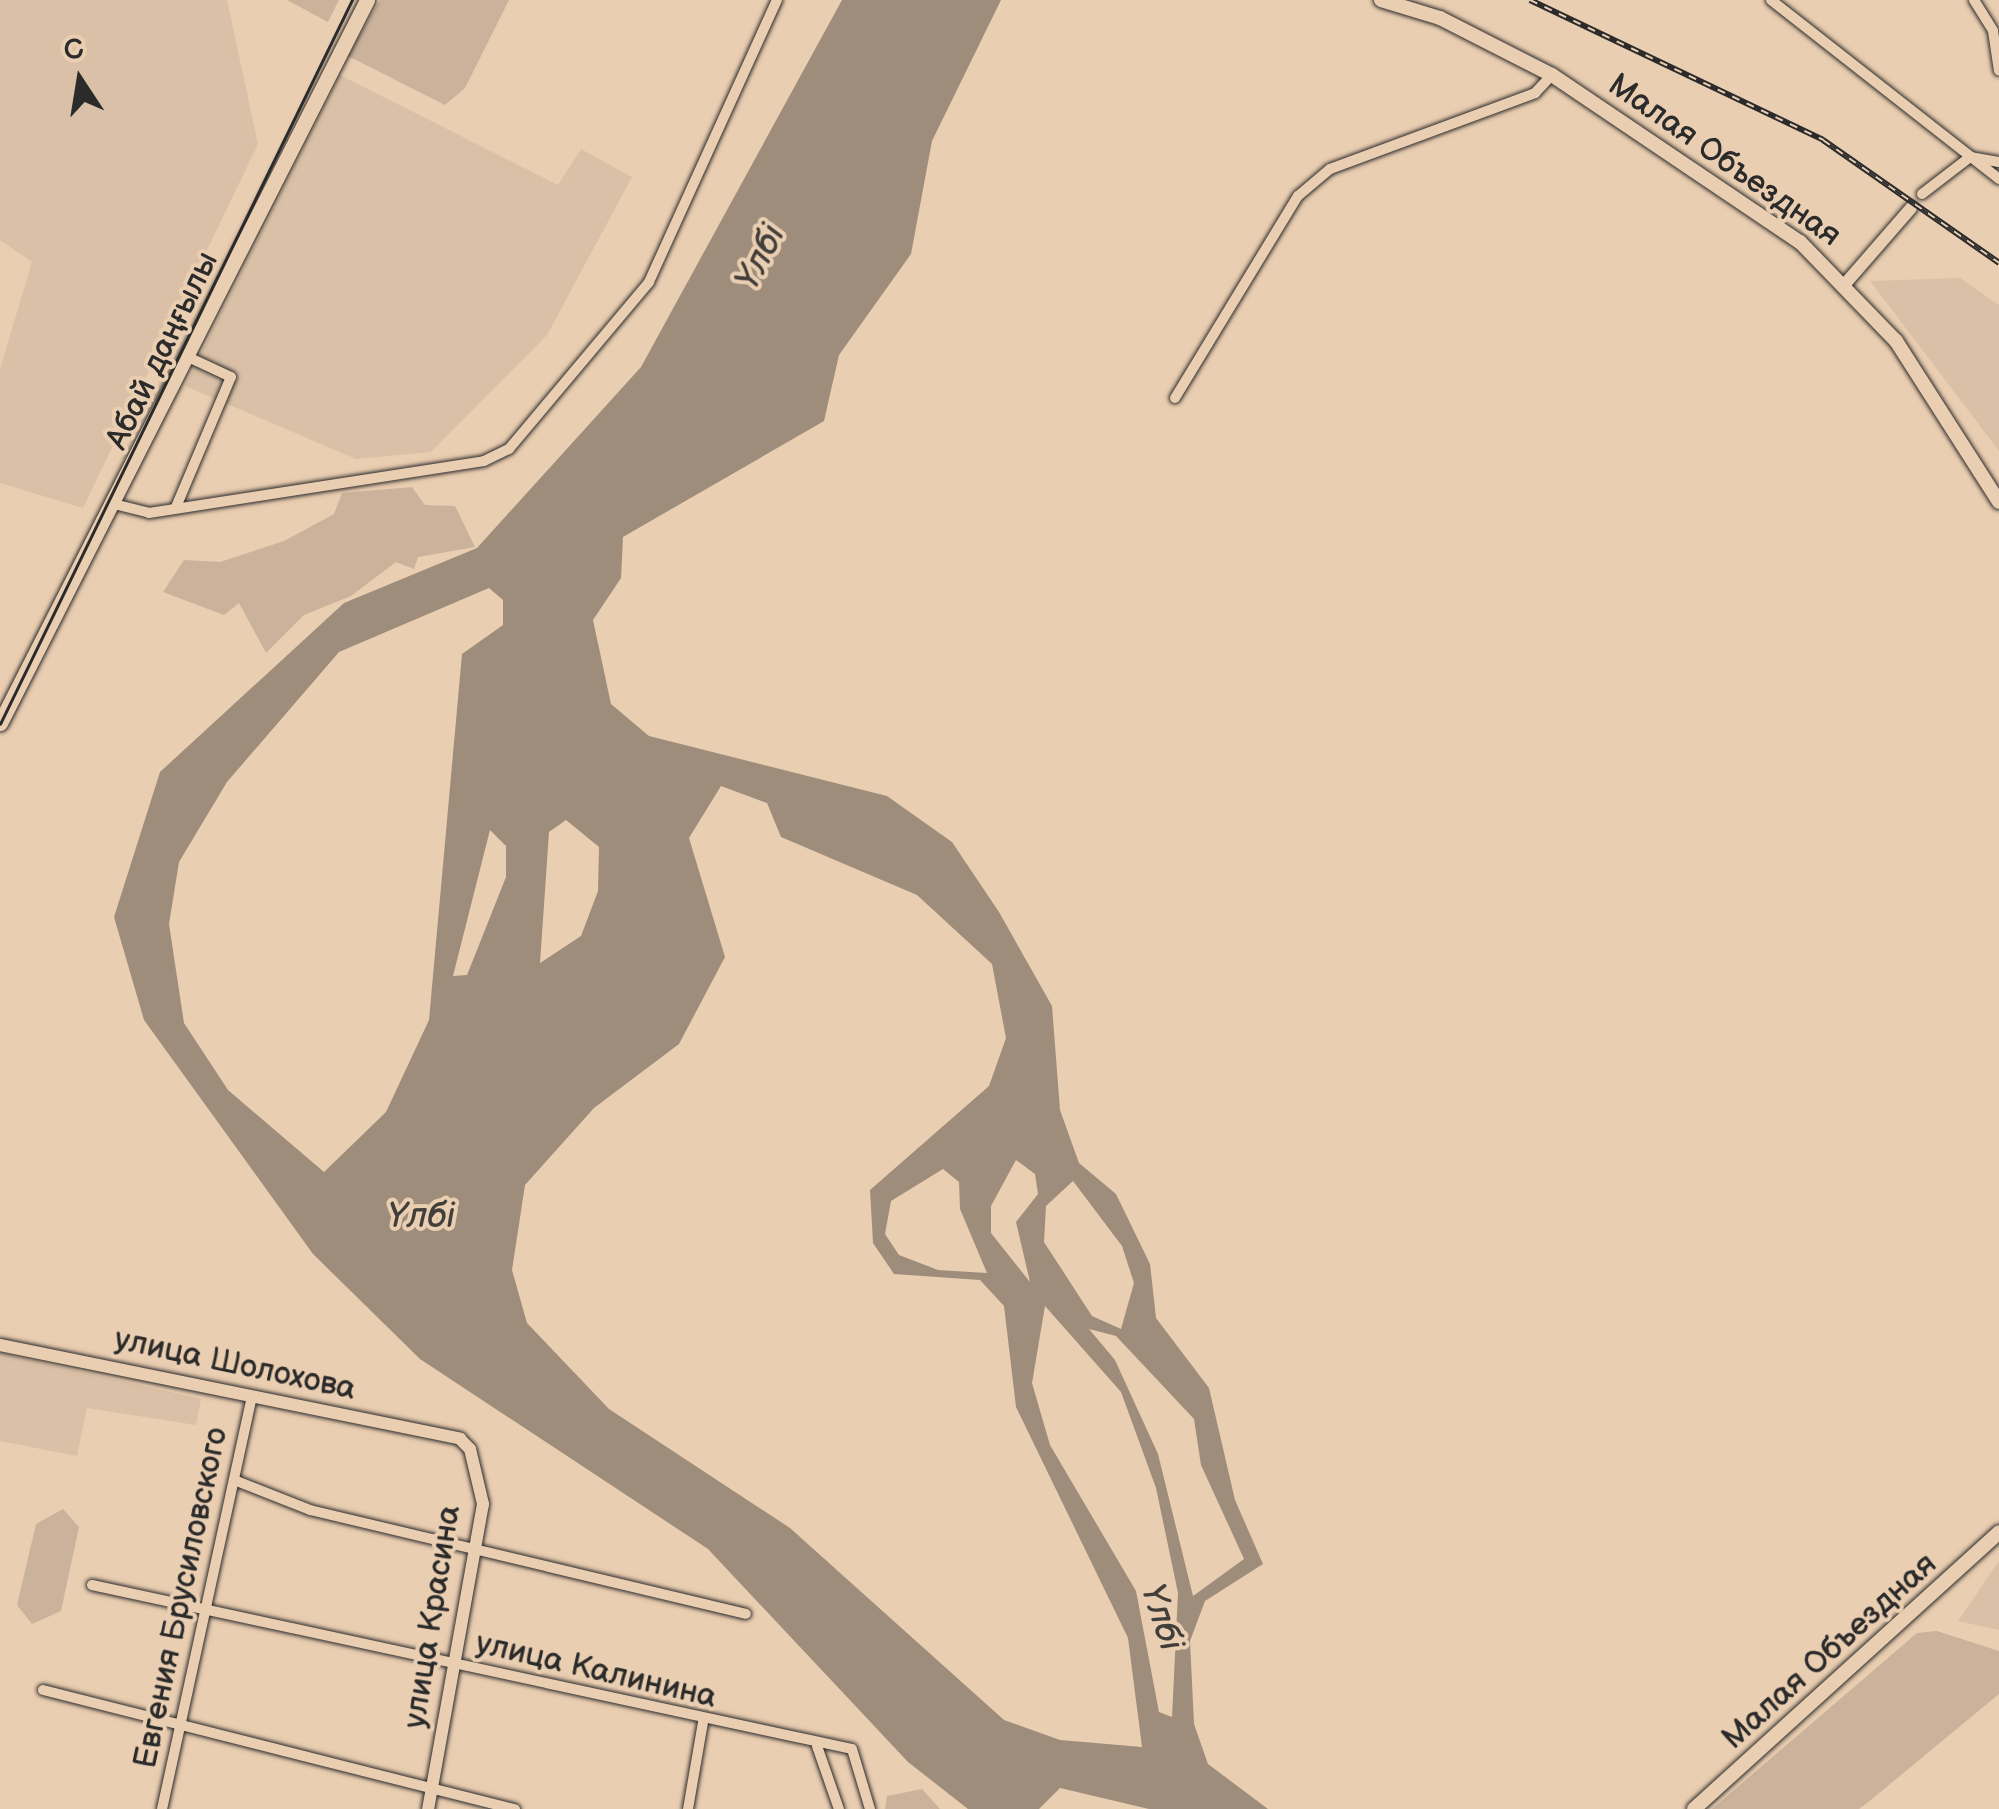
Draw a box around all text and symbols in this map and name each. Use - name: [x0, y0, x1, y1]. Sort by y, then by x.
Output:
- north arrow: [30, 30, 130, 130]
- text: С: [61, 32, 87, 68]
- street label: Малая Объездная: [1600, 66, 1848, 256]
- water label: Үлбі: [727, 218, 795, 298]
- street label: Абай даңғылы: [99, 246, 227, 456]
- water label: Үлбі: [387, 1196, 455, 1238]
- street label: улица Шолохова: [111, 1321, 359, 1409]
- street label: Евгения Брусиловского: [127, 1424, 237, 1772]
- street label: улица Красина: [396, 1503, 470, 1731]
- street label: Малая Объездная: [1715, 1546, 1945, 1758]
- water label: Үлбі: [1131, 1578, 1191, 1656]
- street label: улица Калинина: [472, 1625, 720, 1717]

